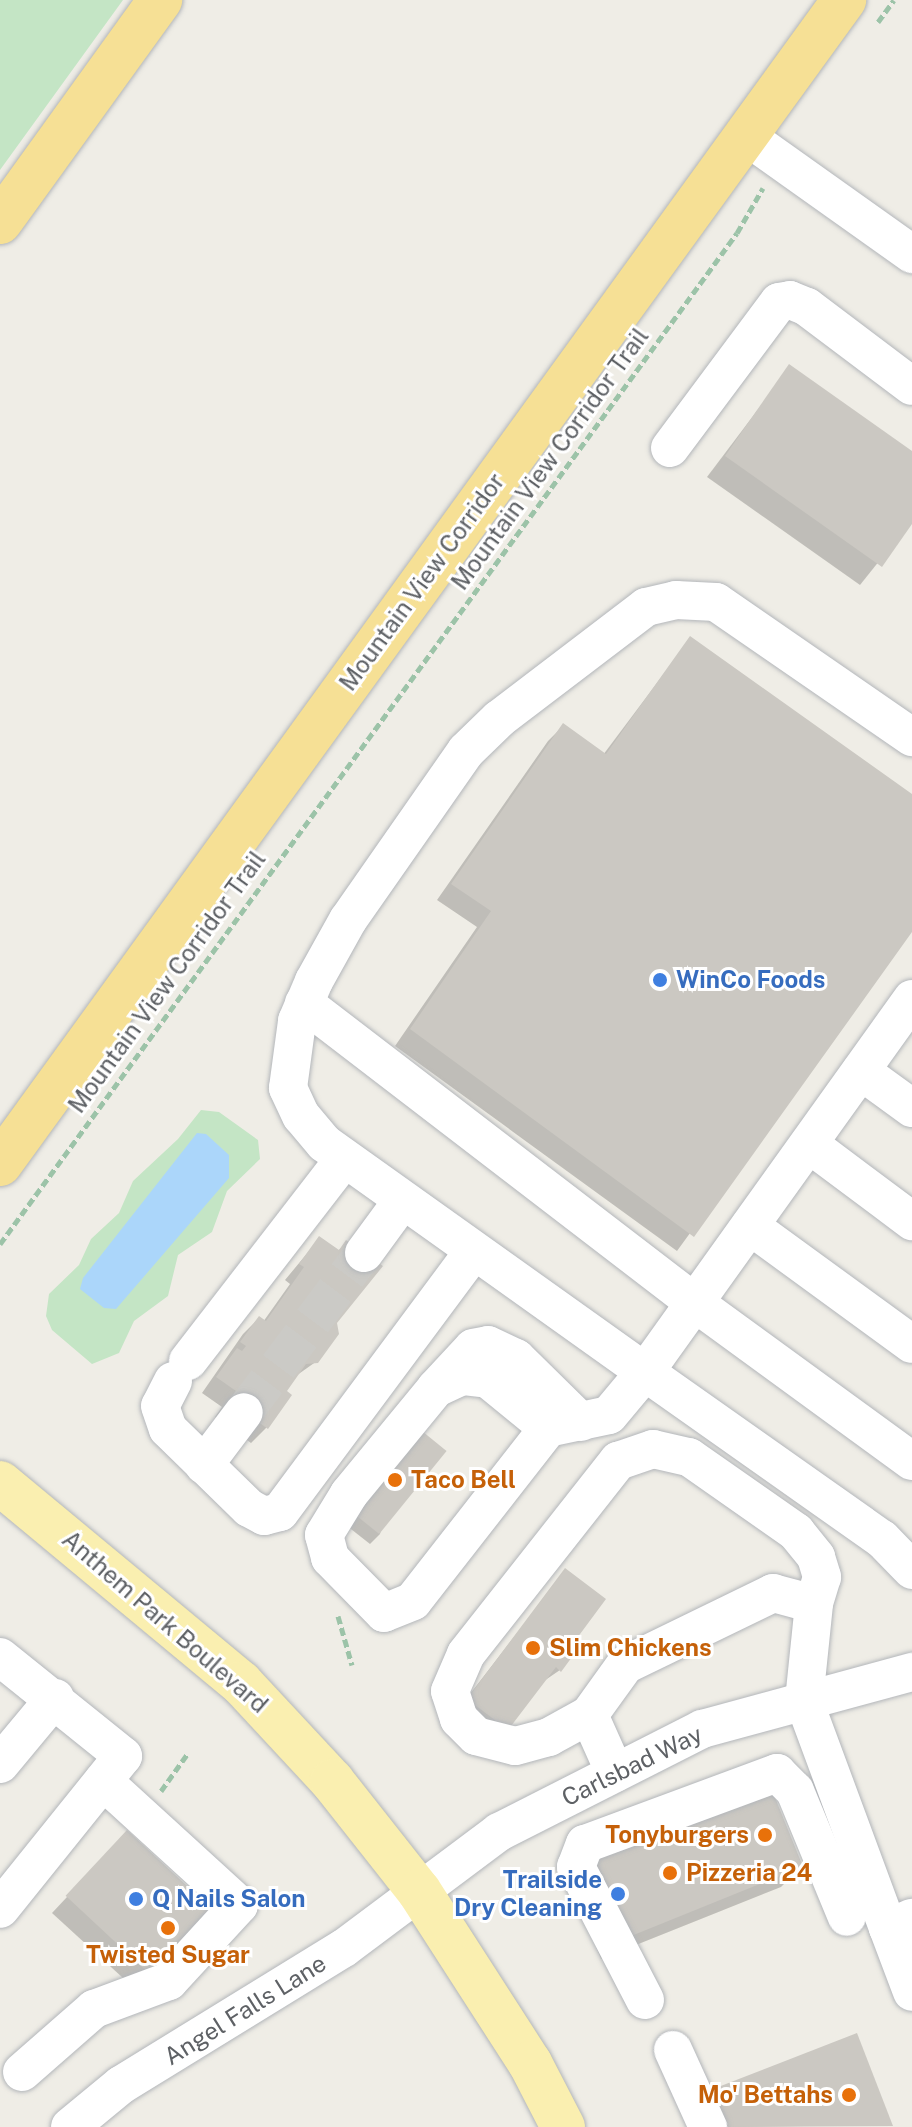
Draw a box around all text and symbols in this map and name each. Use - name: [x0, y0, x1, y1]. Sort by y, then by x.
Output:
- street label: Mountain View Corridor Trail: [445, 322, 655, 596]
- street label: Mountain View Corridor: [333, 467, 511, 697]
- street label: Mountain View Corridor Trail: [62, 845, 272, 1119]
- place label: WinCo Foods: [676, 966, 826, 994]
- marker: WinCo Foods: [651, 971, 669, 989]
- place label: Taco Bell: [411, 1466, 516, 1494]
- marker: Taco Bell: [386, 1471, 404, 1489]
- street label: Anthem Park Boulevard: [56, 1525, 274, 1719]
- place label: Slim Chickens: [549, 1634, 712, 1662]
- marker: Slim Chickens: [524, 1639, 542, 1657]
- street label: Carlsbad Way: [557, 1719, 707, 1813]
- place label: Tonyburgers: [605, 1821, 749, 1849]
- marker: Tonyburgers: [756, 1826, 774, 1844]
- place label: Pizzeria 24: [686, 1859, 812, 1887]
- marker: Pizzeria 24: [661, 1864, 679, 1882]
- place label: Trailside Dry Cleaning: [454, 1866, 602, 1922]
- place label: Q Nails Salon: [152, 1885, 306, 1913]
- marker: Trailside Dry Cleaning: [609, 1885, 627, 1903]
- marker: Q Nails Salon: [127, 1890, 145, 1908]
- marker: Twisted Sugar: [159, 1919, 177, 1937]
- place label: Twisted Sugar: [86, 1941, 250, 1969]
- street label: Angel Falls Lane: [159, 1949, 331, 2071]
- place label: Mo' Bettahs: [698, 2081, 833, 2109]
- marker: Mo' Bettahs: [840, 2086, 858, 2104]

